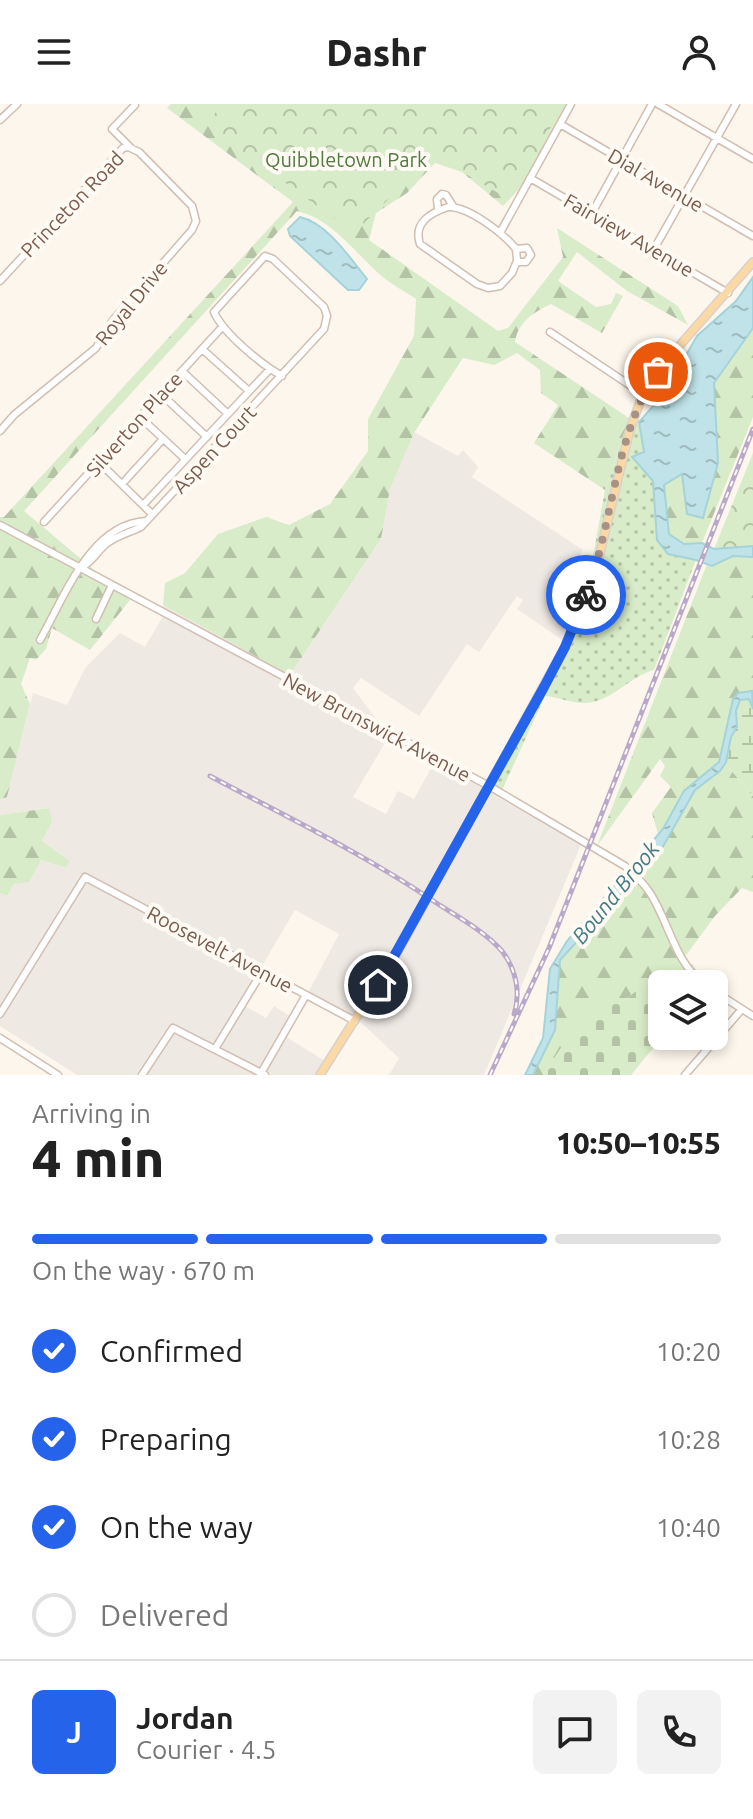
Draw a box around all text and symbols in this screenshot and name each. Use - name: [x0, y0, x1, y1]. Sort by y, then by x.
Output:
- icon: menu: [32, 30, 76, 74]
- icon: person: [677, 30, 721, 74]
- text: Dashr: [326, 32, 427, 73]
- street label: Dial Avenue: [604, 143, 708, 217]
- street label: Princeton Road: [16, 146, 128, 262]
- park label: Quibbletown Park: [265, 148, 427, 171]
- street label: Fairview Avenue: [560, 189, 698, 281]
- street label: Royal Drive: [90, 256, 172, 350]
- pin: [624, 338, 692, 406]
- icon: bag: [636, 350, 680, 394]
- street label: Silverton Place: [81, 367, 187, 481]
- street label: Aspen Court: [168, 400, 261, 498]
- courier: [546, 555, 626, 635]
- icon: bike: [564, 573, 608, 617]
- street label: New Brunswick Avenue: [279, 668, 475, 786]
- water label: Bound Brook: [566, 835, 664, 948]
- street label: Roosevelt Avenue: [143, 901, 297, 997]
- pin: [344, 951, 412, 1019]
- icon: home: [356, 963, 400, 1007]
- map controls: [648, 970, 728, 1050]
- button: layers: [648, 970, 728, 1050]
- text: Arriving in: [32, 1099, 151, 1128]
- text: 10:50–10:55: [556, 1126, 721, 1160]
- text: 4 min: [32, 1129, 164, 1187]
- text: On the way · 670 m: [32, 1256, 255, 1285]
- icon: check: [32, 1329, 76, 1373]
- text: Confirmed: [100, 1334, 243, 1368]
- text: 10:20: [656, 1337, 721, 1366]
- icon: check: [32, 1417, 76, 1461]
- text: Preparing: [100, 1422, 232, 1456]
- text: 10:28: [656, 1425, 721, 1454]
- icon: check: [32, 1505, 76, 1549]
- text: On the way: [100, 1510, 253, 1544]
- text: 10:40: [656, 1513, 721, 1542]
- text: Delivered: [100, 1598, 229, 1632]
- button: chat: [533, 1690, 617, 1774]
- button: phone: [637, 1690, 721, 1774]
- text: Jordan: [136, 1701, 234, 1735]
- text: J: [66, 1715, 82, 1749]
- text: Courier · 4.5: [136, 1735, 276, 1764]

